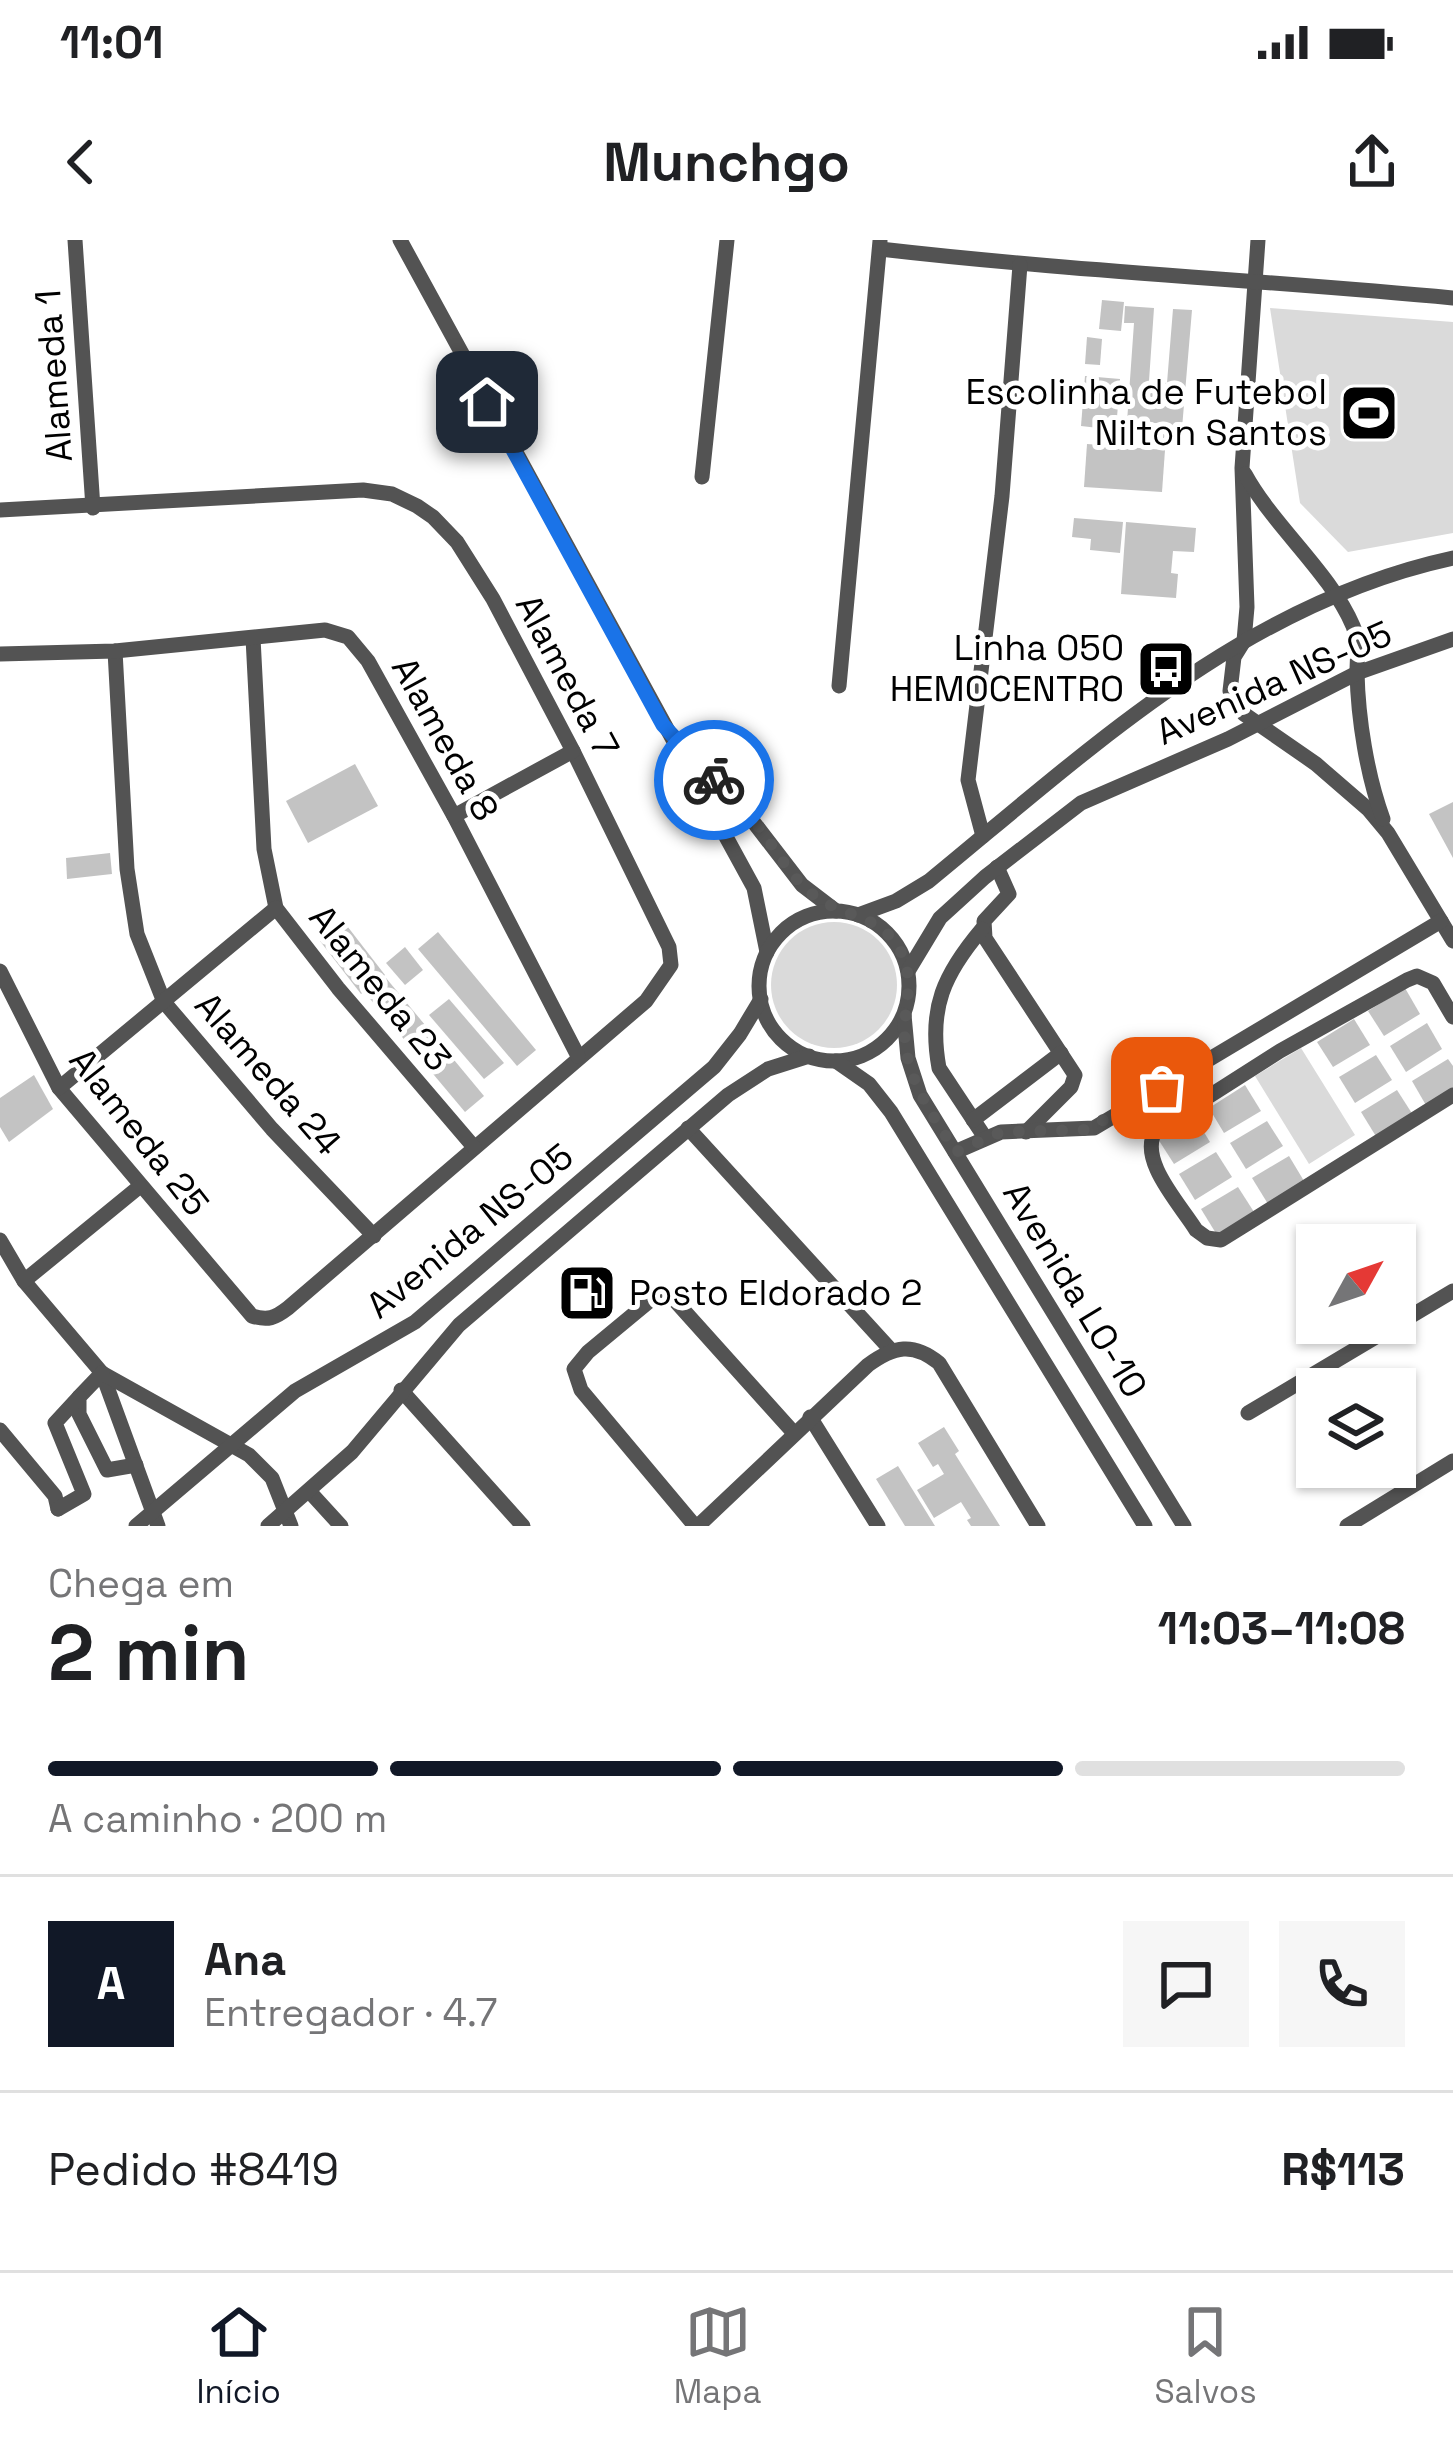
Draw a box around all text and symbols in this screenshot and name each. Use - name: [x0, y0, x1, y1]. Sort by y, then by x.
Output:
- text: 11:01: [60, 14, 164, 71]
- text: Munchgo: [603, 128, 850, 197]
- icon: back: [48, 129, 114, 195]
- icon: share: [1339, 129, 1405, 195]
- street label: Alameda 1: [25, 288, 83, 464]
- pin: [436, 351, 538, 453]
- icon: home: [454, 369, 520, 435]
- place label: Escolinha de Futebol Nilton Santos: [966, 369, 1327, 456]
- sports icon: Escolinha de Futebol Nilton Santos: [1338, 382, 1400, 444]
- street label: Alameda 7: [505, 587, 629, 765]
- street label: Avenida NS-05: [1149, 611, 1399, 755]
- place label: Linha 050 HEMOCENTRO: [890, 625, 1124, 712]
- bus stop icon: Linha 050 HEMOCENTRO: [1135, 638, 1197, 700]
- street label: Alameda 8: [381, 649, 509, 829]
- courier: [654, 720, 774, 840]
- icon: bike: [681, 747, 747, 813]
- street label: Alameda 23: [299, 895, 461, 1081]
- street label: Alameda 24: [185, 983, 351, 1165]
- pin: [1111, 1037, 1213, 1139]
- street label: Alameda 25: [59, 1039, 219, 1225]
- icon: bag: [1129, 1055, 1195, 1121]
- street label: Avenida NS-05: [357, 1134, 583, 1328]
- street label: Avenida LO-10: [993, 1174, 1157, 1406]
- north arrow: [1296, 1224, 1416, 1344]
- map controls: [1296, 1224, 1416, 1488]
- fuel station icon: Posto Eldorado 2: [556, 1262, 618, 1324]
- place label: Posto Eldorado 2: [629, 1270, 922, 1316]
- button: layers: [1296, 1368, 1416, 1488]
- text: Chega em: [48, 1559, 234, 1608]
- text: 11:03–11:08: [1158, 1600, 1405, 1657]
- text: 2 min: [48, 1603, 250, 1703]
- text: A caminho · 200 m: [48, 1794, 387, 1843]
- button: chat: [1123, 1921, 1249, 2047]
- button: phone: [1279, 1921, 1405, 2047]
- text: Ana: [204, 1931, 286, 1988]
- text: A: [97, 1955, 125, 2012]
- text: Entregador · 4.7: [204, 1988, 497, 2037]
- text: Pedido #8419: [48, 2141, 339, 2198]
- text: R$113: [1281, 2141, 1405, 2198]
- tab: Início: [196, 2299, 281, 2413]
- tab: Mapa: [674, 2299, 762, 2413]
- tab: Salvos: [1154, 2299, 1257, 2413]

